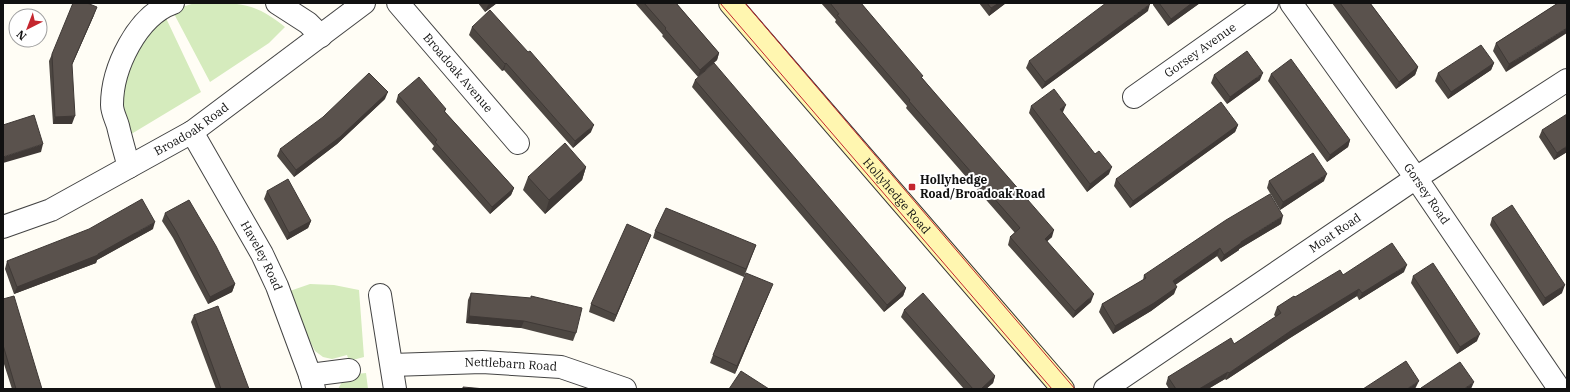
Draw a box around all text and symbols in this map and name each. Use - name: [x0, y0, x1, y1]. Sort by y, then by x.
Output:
- north arrow: [8, 8, 48, 48]
- street label: Gorsey Avenue: [1161, 19, 1239, 80]
- text: N: [13, 27, 29, 44]
- street label: Broadoak Avenue: [420, 30, 496, 115]
- street label: Broadoak Road: [151, 99, 231, 158]
- street label: Hollyhedge Road: [860, 155, 934, 237]
- street label: Gorsey Road: [1401, 160, 1453, 227]
- place label: Hollyhedge Road/Broadoak Road: [920, 172, 1046, 201]
- marker: Hollyhedge Road/Broadoak Road: [907, 182, 917, 192]
- street label: Moat Road: [1306, 210, 1364, 255]
- street label: Haveley Road: [238, 218, 286, 292]
- street label: Nettlebarn Road: [464, 354, 558, 374]

